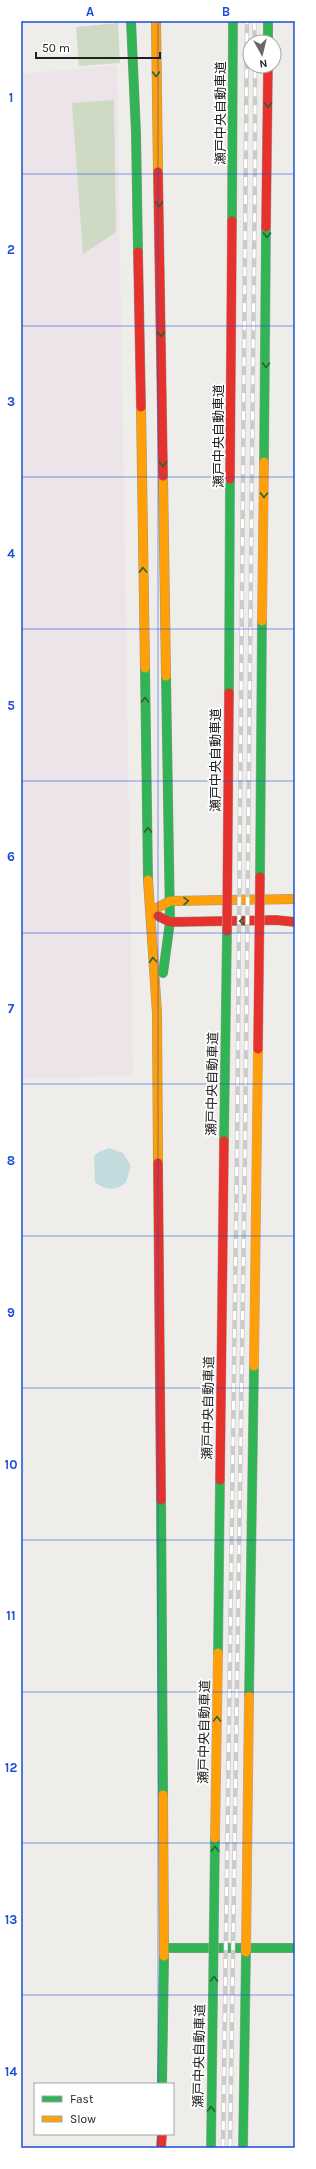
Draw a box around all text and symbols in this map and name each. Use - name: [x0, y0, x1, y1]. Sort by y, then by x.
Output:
- text: A: [86, 4, 94, 19]
- text: B: [222, 4, 230, 19]
- scale bar: [36, 34, 160, 60]
- north arrow: [242, 34, 282, 74]
- text: 50 m: [42, 41, 70, 55]
- text: N: [259, 56, 268, 70]
- street label: 瀬戸中央自動車道: [213, 61, 228, 165]
- one-way arrow: [152, 71, 161, 77]
- text: 1: [9, 90, 13, 105]
- one-way arrow: [264, 102, 272, 108]
- one-way arrow: [154, 201, 163, 207]
- one-way arrow: [263, 232, 271, 238]
- text: 2: [7, 242, 15, 257]
- one-way arrow: [157, 331, 165, 337]
- one-way arrow: [262, 362, 270, 368]
- street label: 瀬戸中央自動車道: [211, 384, 226, 488]
- text: 3: [7, 394, 15, 409]
- one-way arrow: [159, 461, 167, 467]
- one-way arrow: [260, 492, 268, 498]
- text: 4: [7, 546, 15, 561]
- one-way arrow: [139, 567, 147, 573]
- one-way arrow: [141, 697, 149, 703]
- text: 5: [7, 698, 15, 713]
- street label: 瀬戸中央自動車道: [208, 708, 223, 812]
- one-way arrow: [143, 827, 152, 833]
- text: 6: [7, 849, 15, 864]
- one-way arrow: [183, 897, 189, 905]
- one-way arrow: [239, 917, 245, 925]
- one-way arrow: [148, 957, 157, 963]
- text: 7: [8, 1001, 15, 1016]
- street label: 瀬戸中央自動車道: [204, 1032, 220, 1136]
- text: 8: [7, 1153, 15, 1168]
- text: 9: [7, 1305, 15, 1320]
- street label: 瀬戸中央自動車道: [200, 1356, 216, 1460]
- text: 10: [5, 1457, 17, 1472]
- text: 11: [6, 1608, 16, 1623]
- street label: 瀬戸中央自動車道: [196, 1680, 212, 1784]
- one-way arrow: [213, 1716, 221, 1722]
- text: 12: [5, 1760, 17, 1775]
- one-way arrow: [211, 1846, 219, 1852]
- text: 13: [5, 1912, 17, 1927]
- one-way arrow: [209, 1976, 218, 1982]
- street label: 瀬戸中央自動車道: [191, 2004, 207, 2108]
- text: 14: [5, 2064, 17, 2079]
- legend: [34, 2083, 174, 2135]
- text: Fast: [70, 2092, 94, 2106]
- one-way arrow: [207, 2106, 216, 2112]
- text: Slow: [70, 2112, 96, 2126]

